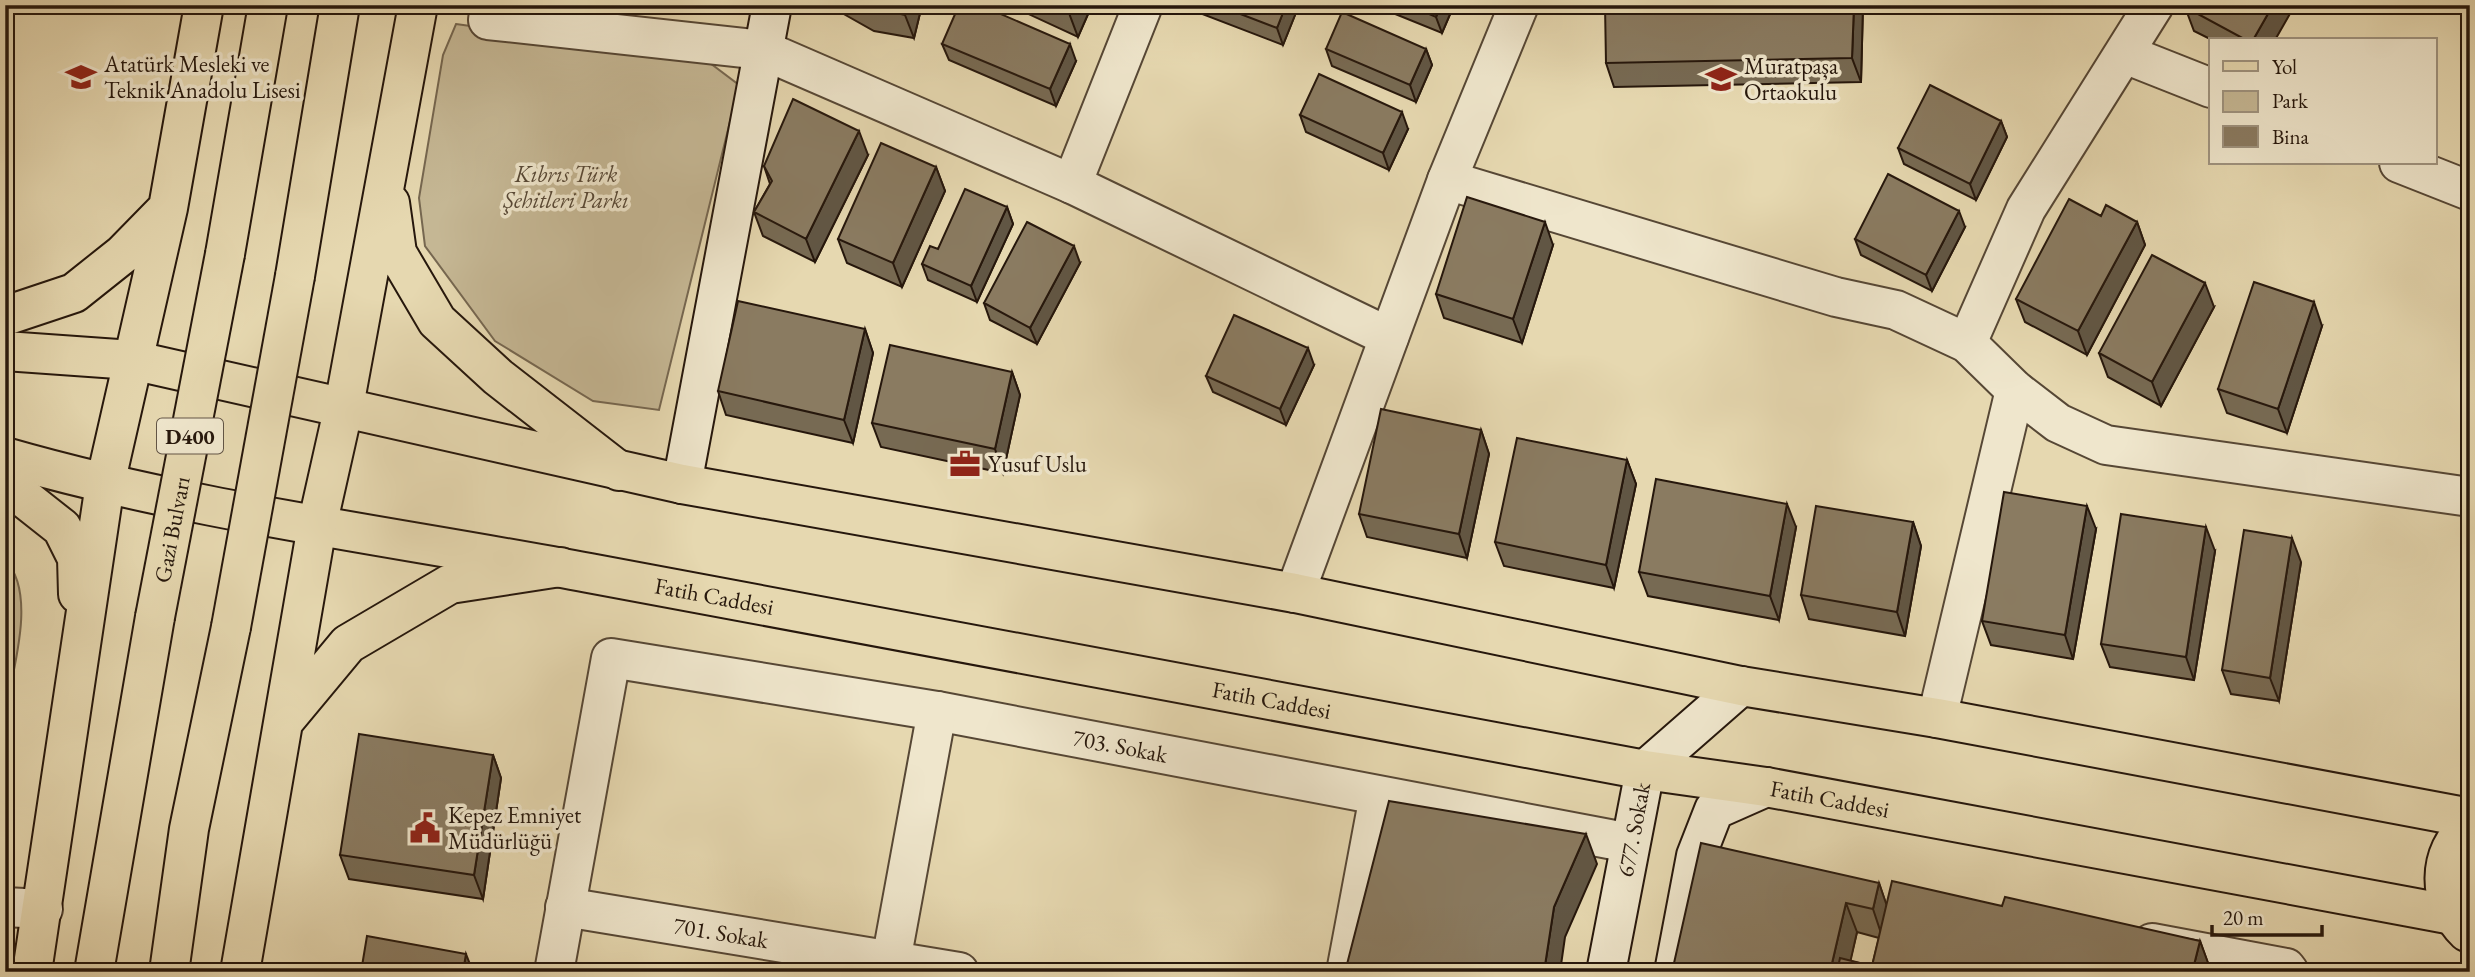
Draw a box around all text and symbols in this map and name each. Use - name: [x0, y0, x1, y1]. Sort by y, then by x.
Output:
- legend: [2209, 38, 2436, 164]
- place label: Atatürk Mesleki ve Teknik Anadolu Lisesi: [103, 49, 301, 105]
- place label: Muratpaşa Ortaokulu: [1744, 51, 1839, 107]
- text: Yol: [2272, 53, 2297, 80]
- school or university icon: Atatürk Mesleki ve Teknik Anadolu Lisesi: [64, 60, 98, 94]
- school or university icon: Muratpaşa Ortaokulu: [1704, 62, 1738, 96]
- text: Park: [2272, 87, 2309, 114]
- text: Bina: [2272, 123, 2310, 150]
- park label: Kıbrıs Türk Şehitleri Parkı: [502, 159, 629, 215]
- road number: D400: [157, 418, 223, 453]
- office icon: Yusuf Uslu: [948, 447, 982, 481]
- place label: Yusuf Uslu: [988, 449, 1087, 479]
- street label: Gazi Bulvarı: [147, 473, 197, 585]
- street label: Fatih Caddesi: [652, 570, 776, 622]
- street label: Fatih Caddesi: [1210, 674, 1334, 726]
- street label: 703. Sokak: [1071, 722, 1171, 770]
- street label: Fatih Caddesi: [1768, 773, 1892, 825]
- street label: 677. Sokak: [1610, 779, 1658, 879]
- place label: Kepez Emniyet Müdürlüğü: [448, 800, 582, 856]
- public building icon: Kepez Emniyet Müdürlüğü: [408, 811, 442, 845]
- scale bar: [2212, 893, 2323, 937]
- text: 20 m: [2223, 904, 2264, 931]
- street label: 701. Sokak: [671, 910, 772, 955]

